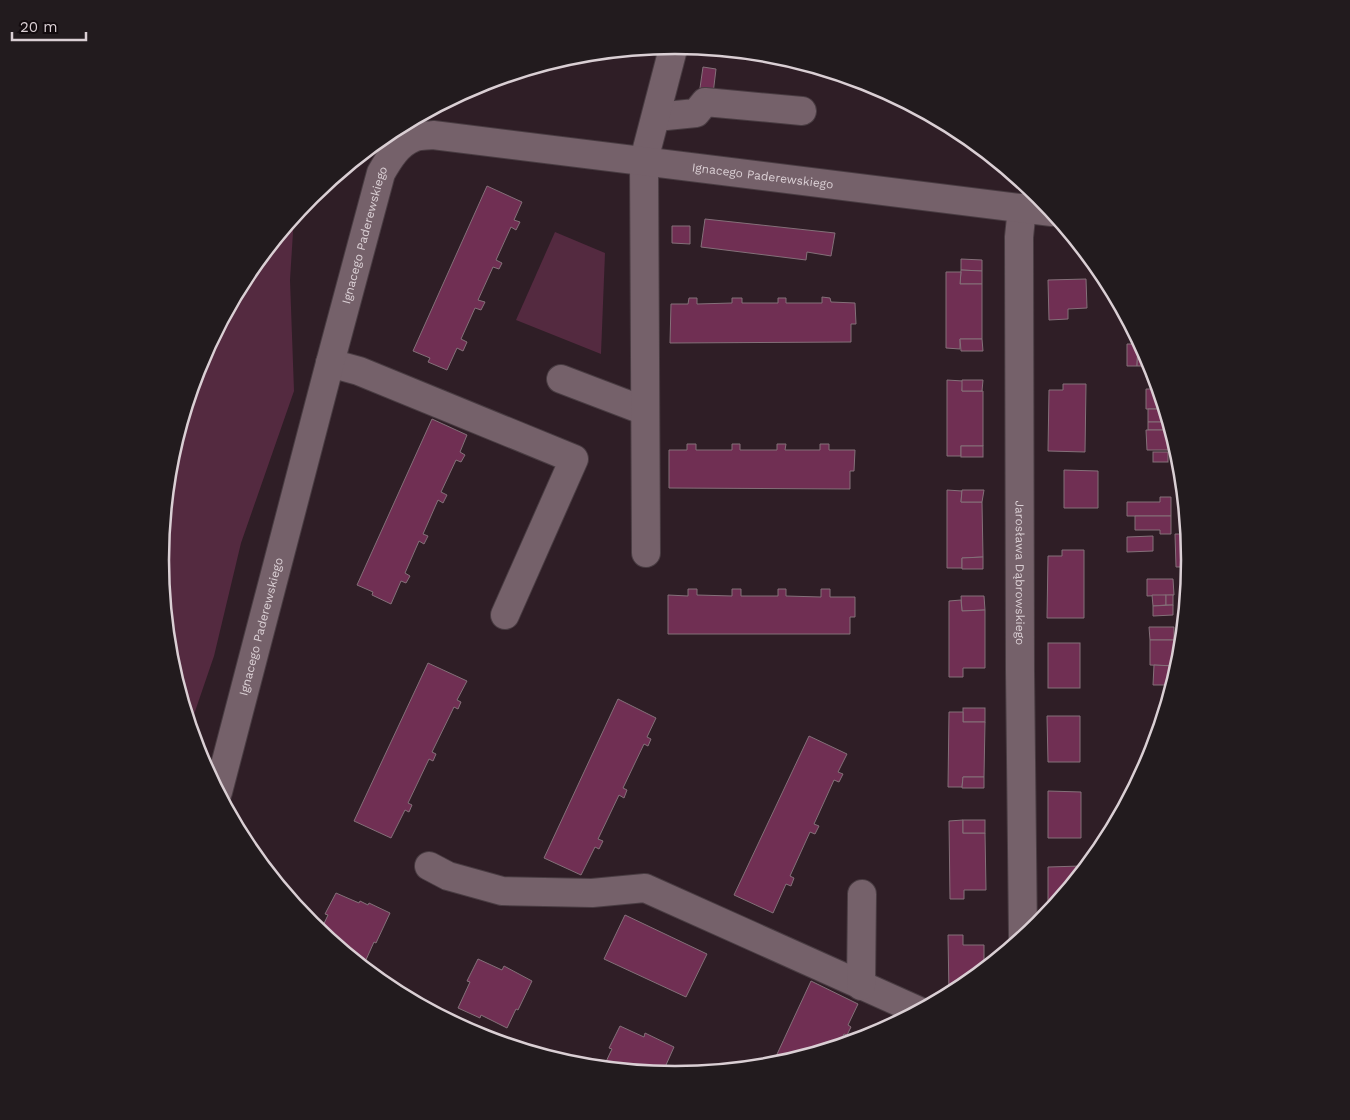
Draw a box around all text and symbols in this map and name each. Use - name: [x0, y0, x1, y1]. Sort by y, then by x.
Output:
- scale bar: [12, 10, 86, 42]
- text: 20 m: [20, 18, 58, 36]
- street label: Ignacego Paderewskiego: [691, 160, 834, 192]
- street label: Ignacego Paderewskiego: [339, 163, 391, 305]
- street label: Jarosława Dąbrowskiego: [1013, 500, 1027, 645]
- street label: Ignacego Paderewskiego: [236, 556, 286, 697]

